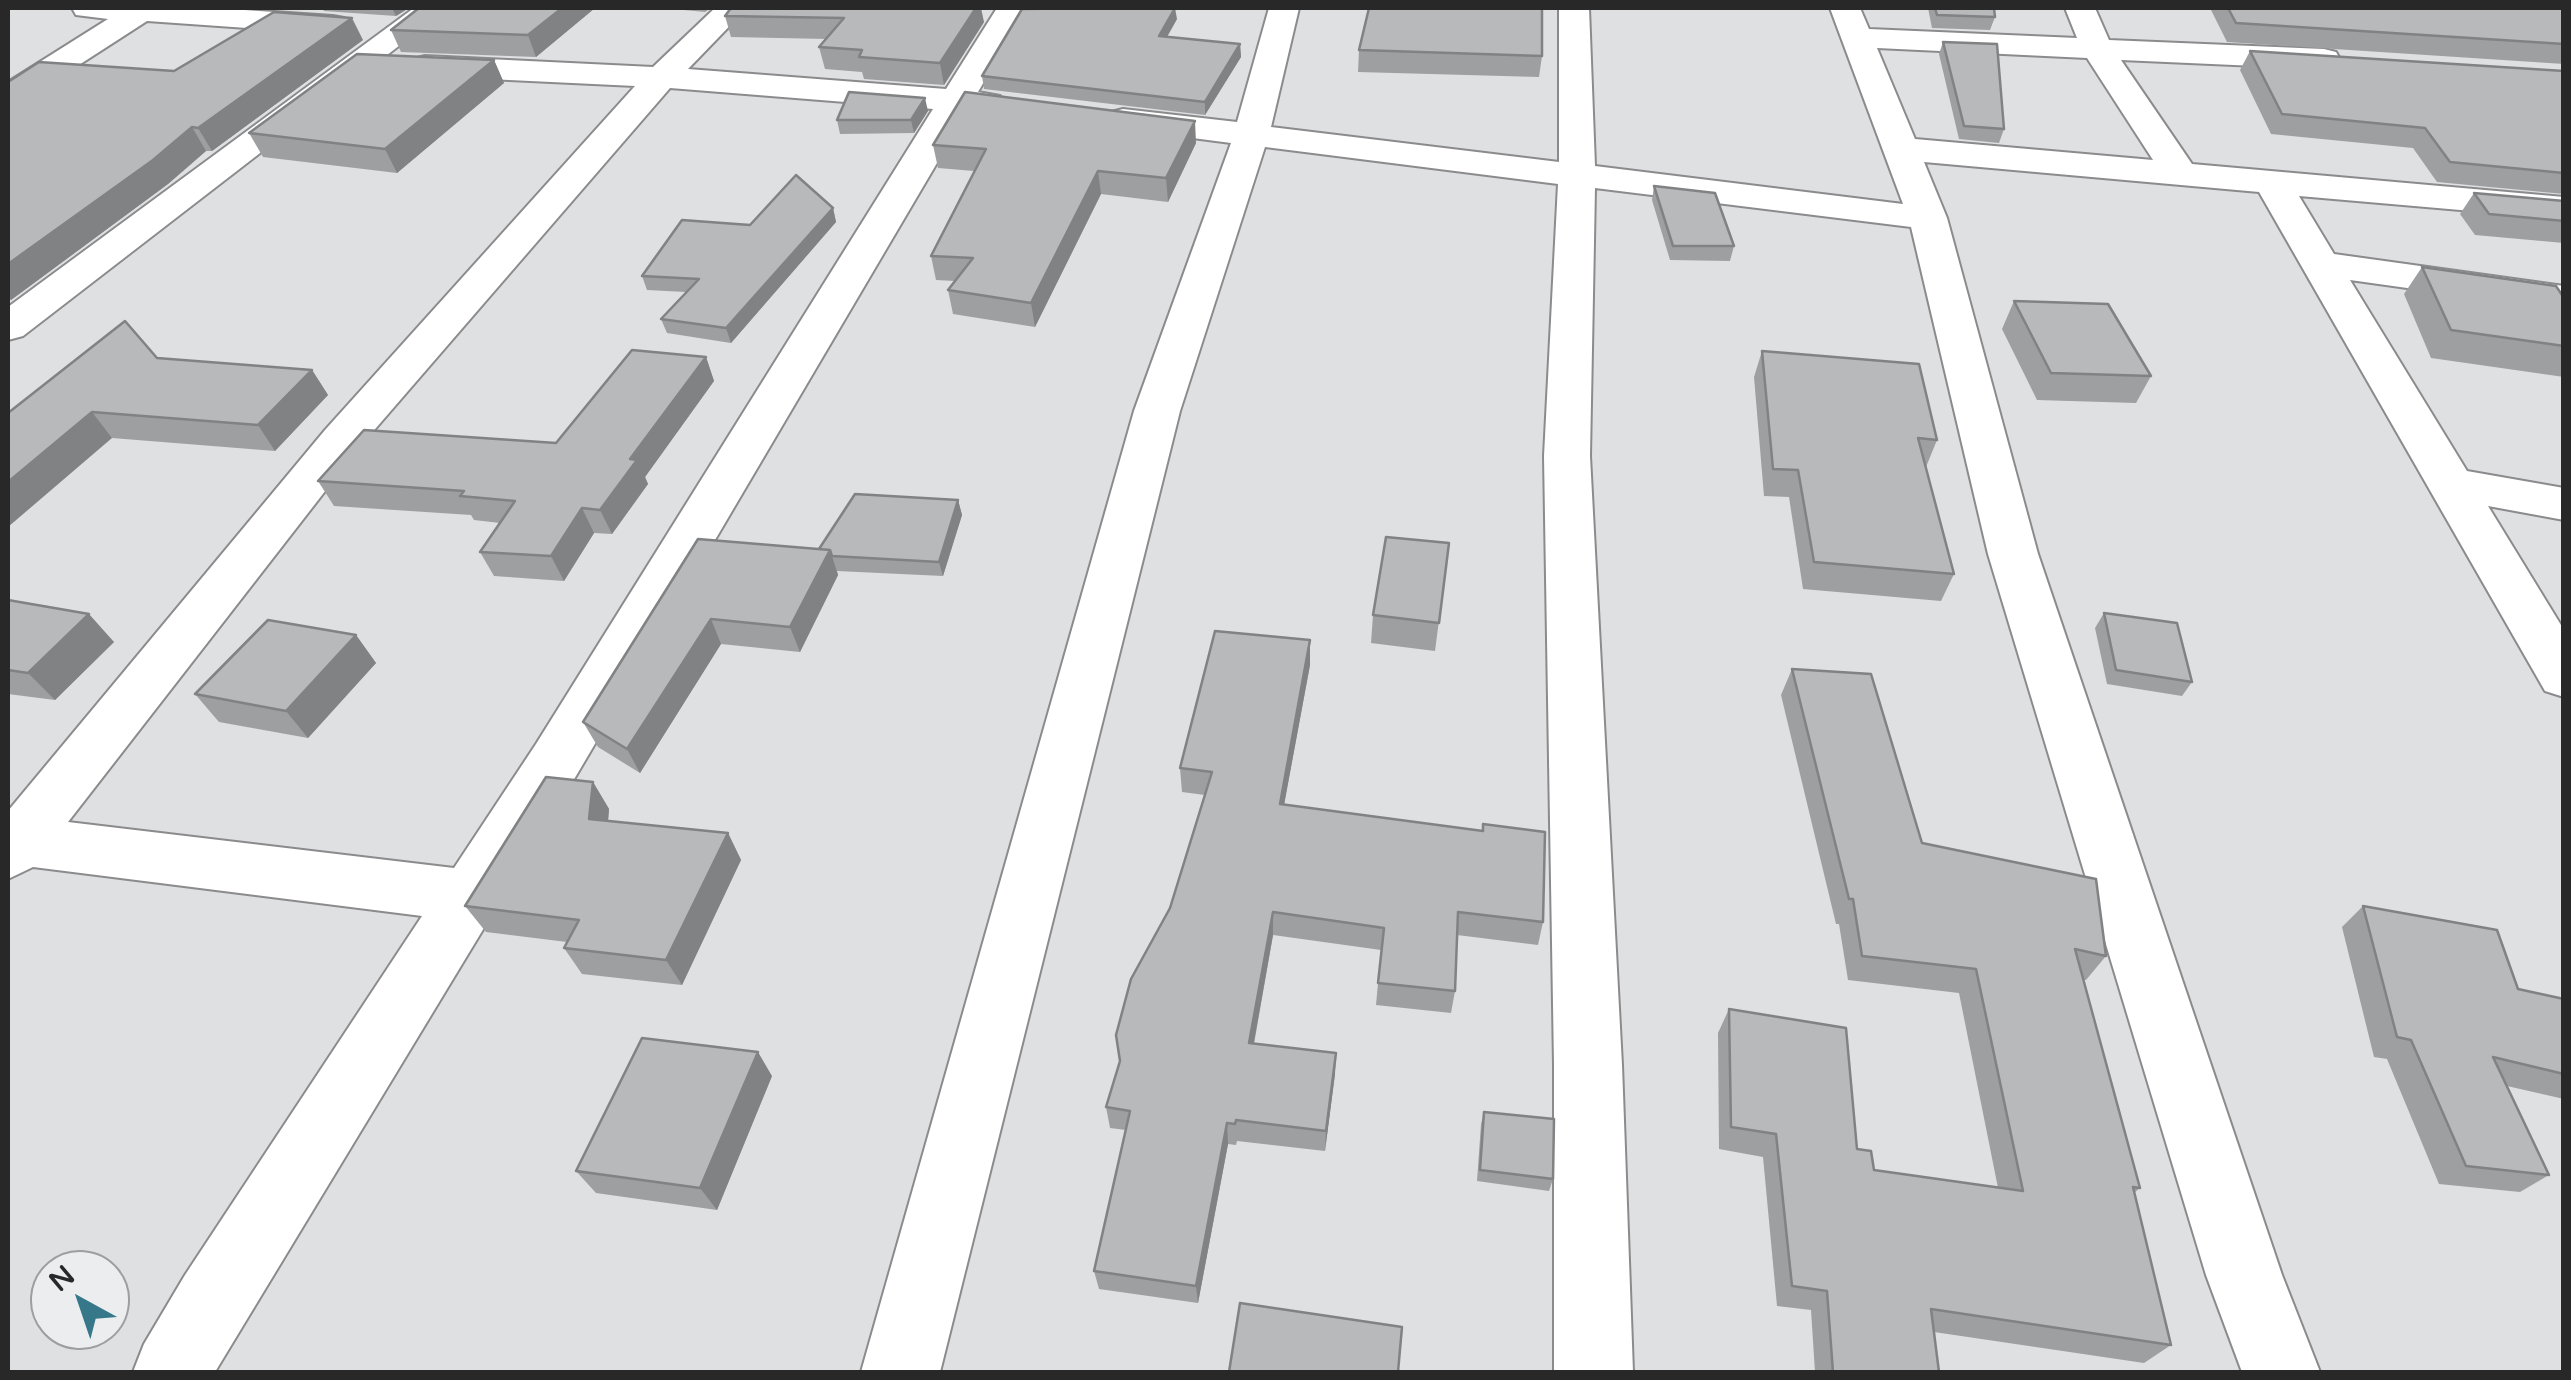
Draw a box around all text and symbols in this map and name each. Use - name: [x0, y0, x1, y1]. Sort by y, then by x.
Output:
- north arrow: [30, 1250, 130, 1350]
- text: N: [42, 1258, 82, 1299]

